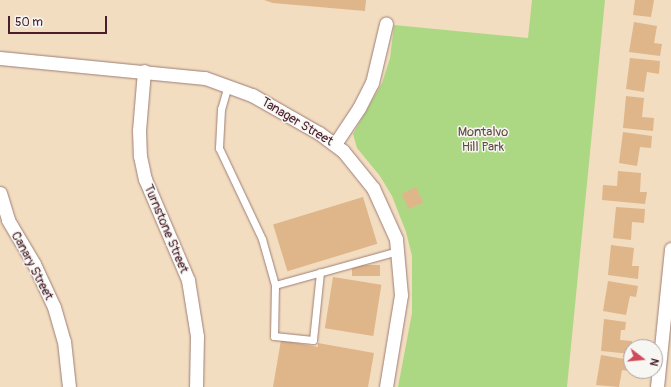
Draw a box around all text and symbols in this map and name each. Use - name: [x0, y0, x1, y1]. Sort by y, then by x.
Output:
- scale bar: [10, 8, 109, 34]
- text: 50 m: [15, 15, 43, 30]
- street label: Tanager Street: [258, 94, 336, 150]
- park label: Montalvo Hill Park: [458, 125, 508, 156]
- street label: Turnstone Street: [140, 182, 192, 276]
- street label: Canary Street: [7, 229, 57, 303]
- north arrow: [623, 339, 663, 379]
- text: N: [647, 357, 661, 368]

